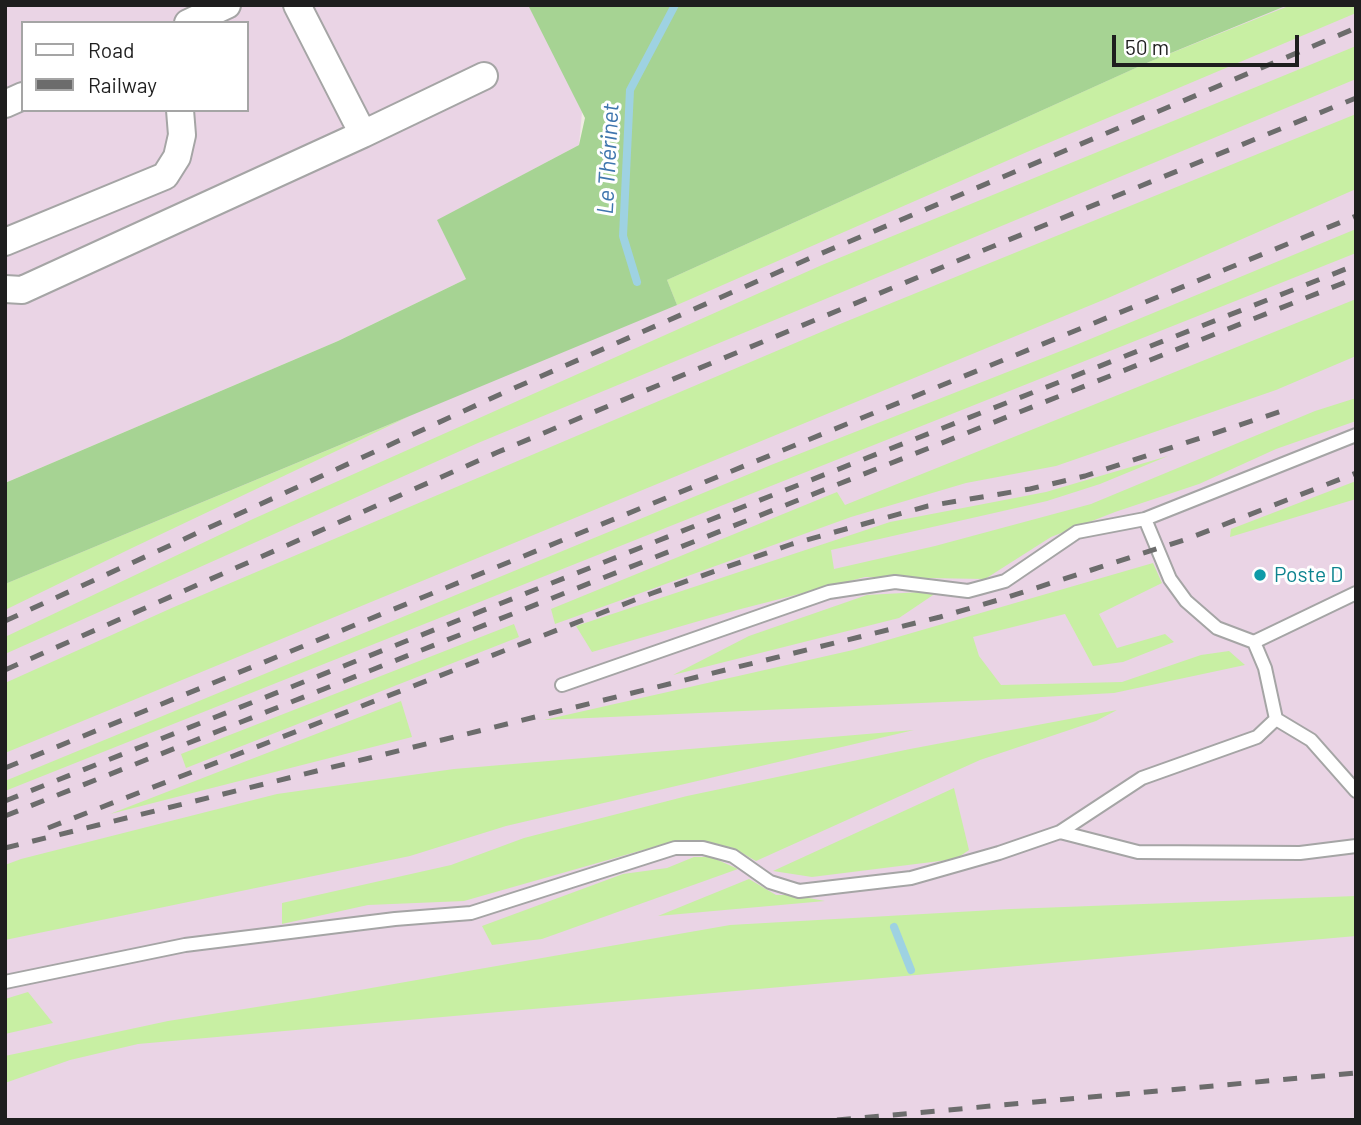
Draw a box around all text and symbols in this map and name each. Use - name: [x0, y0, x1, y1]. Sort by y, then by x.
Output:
- legend: [21, 21, 248, 112]
- scale bar: [1116, 21, 1303, 65]
- text: 50 m: [1125, 34, 1169, 59]
- text: Road: [88, 37, 134, 62]
- text: Railway: [88, 72, 157, 97]
- water label: Le Thérinet: [591, 103, 625, 215]
- place label: Poste D: [1274, 562, 1343, 588]
- marker: Poste D: [1252, 567, 1268, 583]

